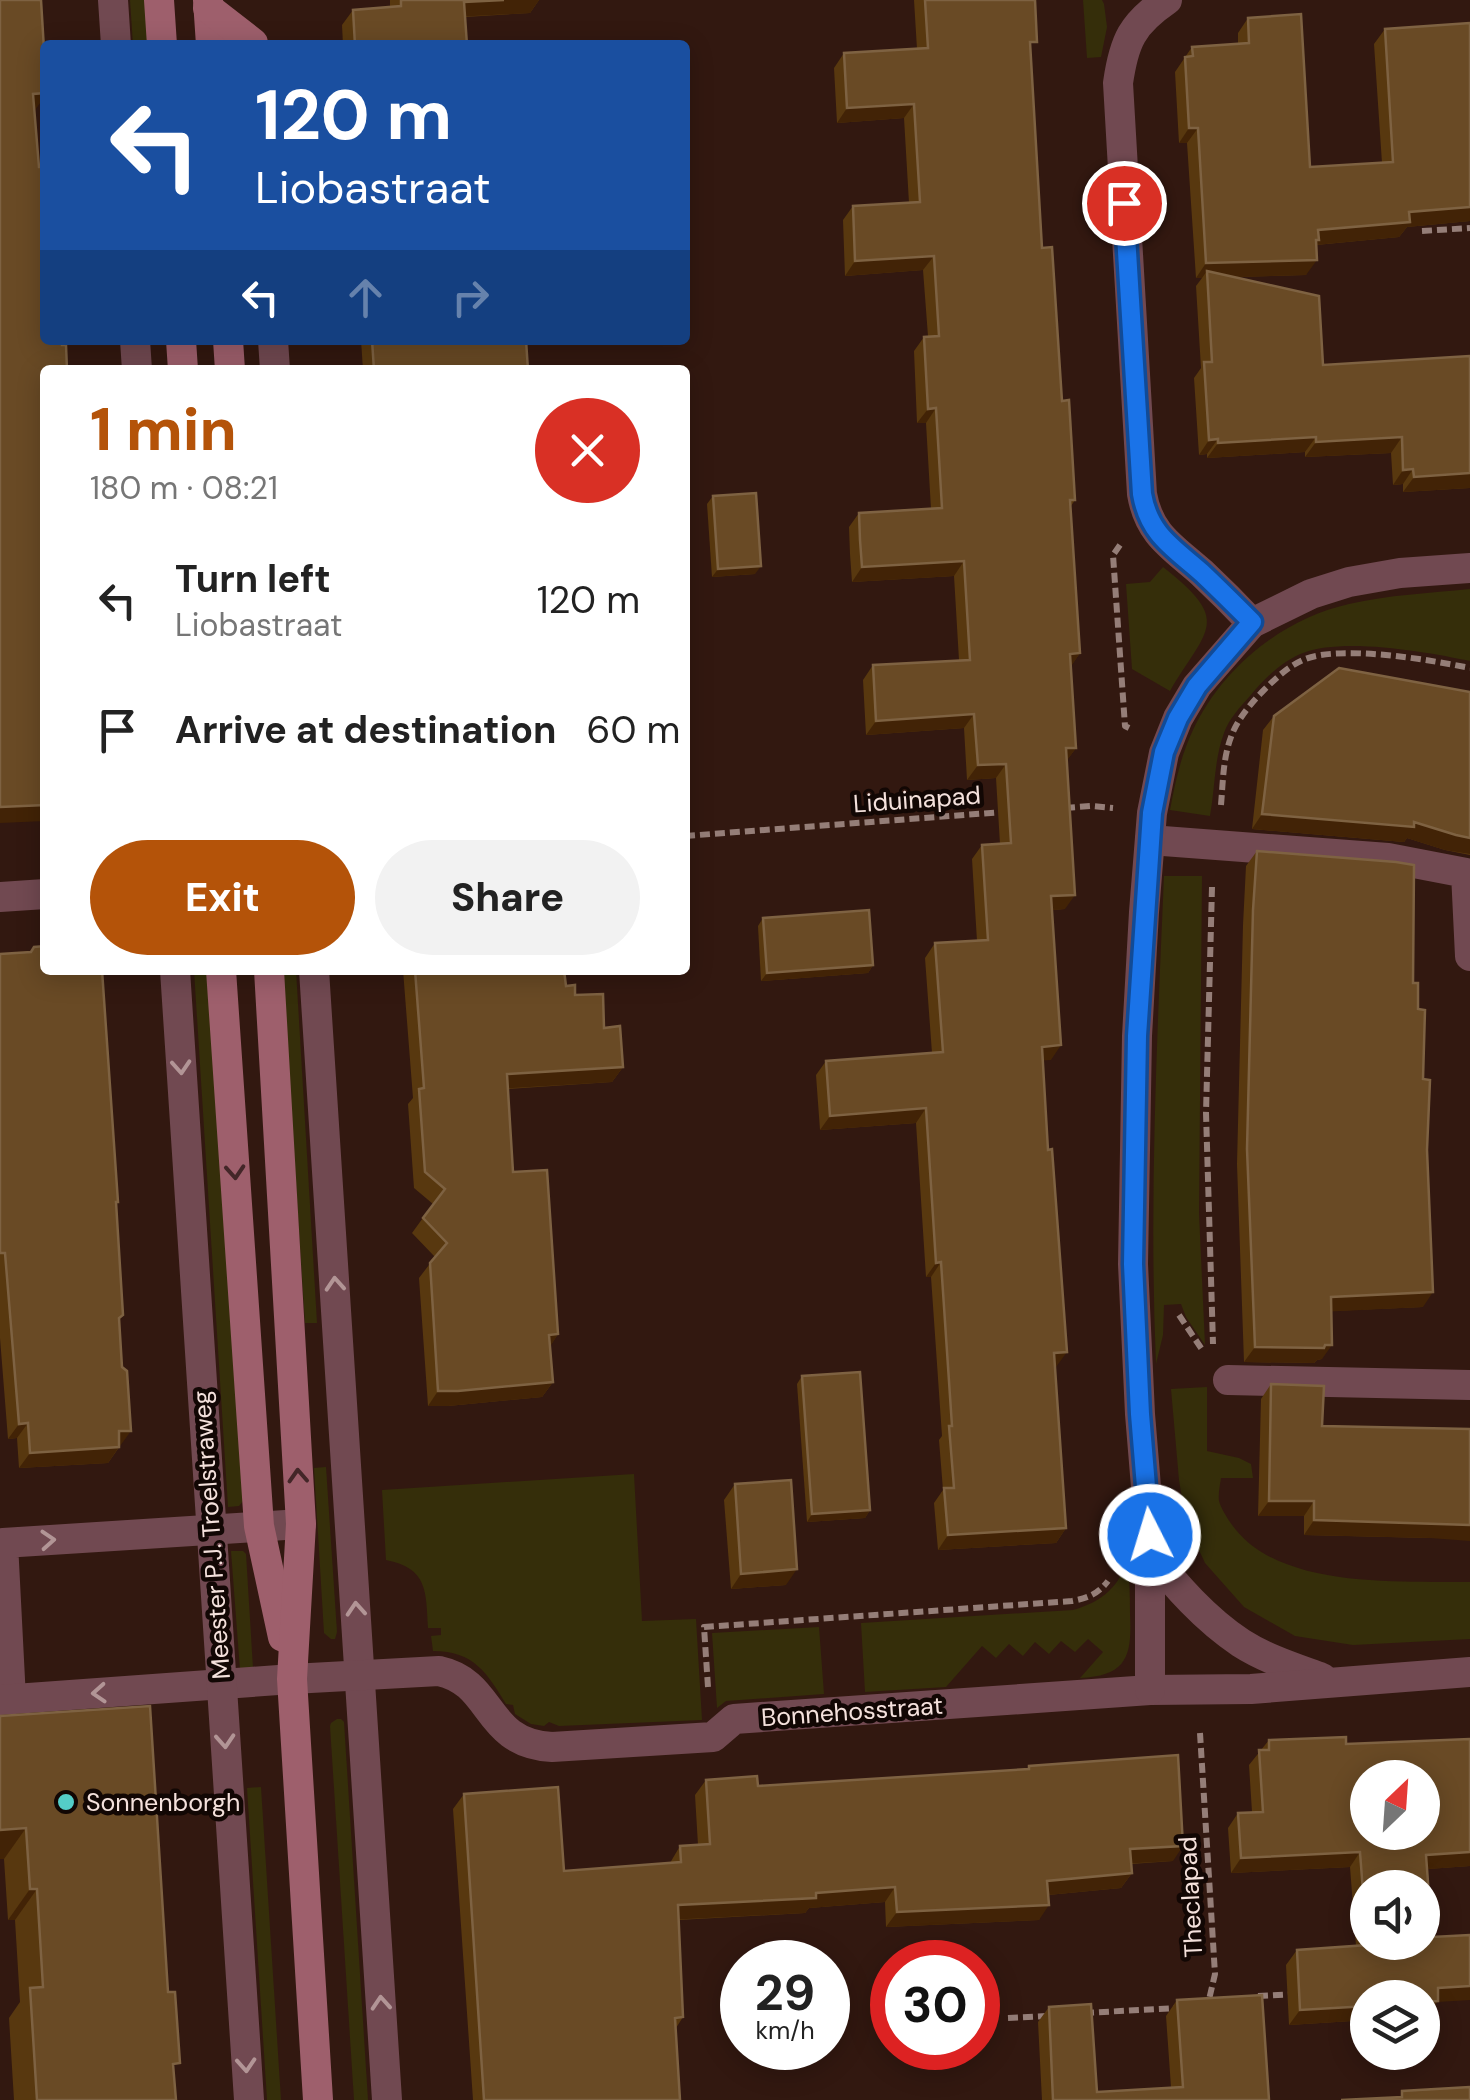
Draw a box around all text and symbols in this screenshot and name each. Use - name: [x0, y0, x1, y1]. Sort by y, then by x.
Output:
- text: 120 m: [255, 70, 452, 161]
- icon: left: [90, 80, 220, 210]
- text: Liobastraat: [255, 158, 491, 217]
- pin: [1082, 161, 1167, 246]
- icon: arrive: [1097, 176, 1152, 231]
- icon: left: [233, 270, 288, 325]
- icon: ahead: [338, 270, 393, 325]
- icon: right: [443, 270, 498, 325]
- text: 1 min: [90, 390, 237, 469]
- button: close: [535, 398, 640, 503]
- text: 180 m · 08:21: [90, 467, 278, 509]
- text: Turn left: [175, 554, 331, 604]
- icon: left: [90, 573, 145, 628]
- text: 120 m: [537, 575, 640, 625]
- text: Liobastraat: [175, 604, 343, 646]
- icon: arrive: [90, 703, 145, 758]
- text: Arrive at destination: [175, 705, 557, 755]
- text: 60 m: [587, 705, 680, 755]
- street label: Liduinapad: [852, 779, 982, 820]
- button: Exit: [90, 840, 355, 955]
- button: Share: [375, 840, 640, 955]
- one-way arrow: [170, 1060, 192, 1076]
- one-way arrow: [224, 1164, 245, 1180]
- one-way arrow: [324, 1276, 346, 1292]
- street label: Meester P.J. Troelstraweg: [185, 1389, 238, 1680]
- one-way arrow: [288, 1468, 309, 1484]
- position arrow: [1098, 1483, 1202, 1587]
- one-way arrow: [41, 1529, 57, 1551]
- one-way arrow: [346, 1600, 367, 1616]
- one-way arrow: [91, 1682, 107, 1703]
- street label: Bonnehosstraat: [760, 1689, 944, 1734]
- one-way arrow: [213, 1733, 235, 1749]
- north arrow: [1350, 1760, 1440, 1850]
- map controls: [1350, 1760, 1440, 2070]
- place label: Sonnenborgh: [86, 1786, 240, 1819]
- marker: Sonnenborgh: [55, 1791, 77, 1813]
- street label: Theclapad: [1171, 1836, 1210, 1958]
- button: sound: [1350, 1870, 1440, 1960]
- speed limit sign: 30: [870, 1940, 1000, 2070]
- text: 29: [755, 1960, 815, 2026]
- button: layers: [1350, 1980, 1440, 2070]
- one-way arrow: [371, 1994, 392, 2010]
- text: km/h: [755, 2014, 815, 2047]
- one-way arrow: [235, 2058, 257, 2074]

